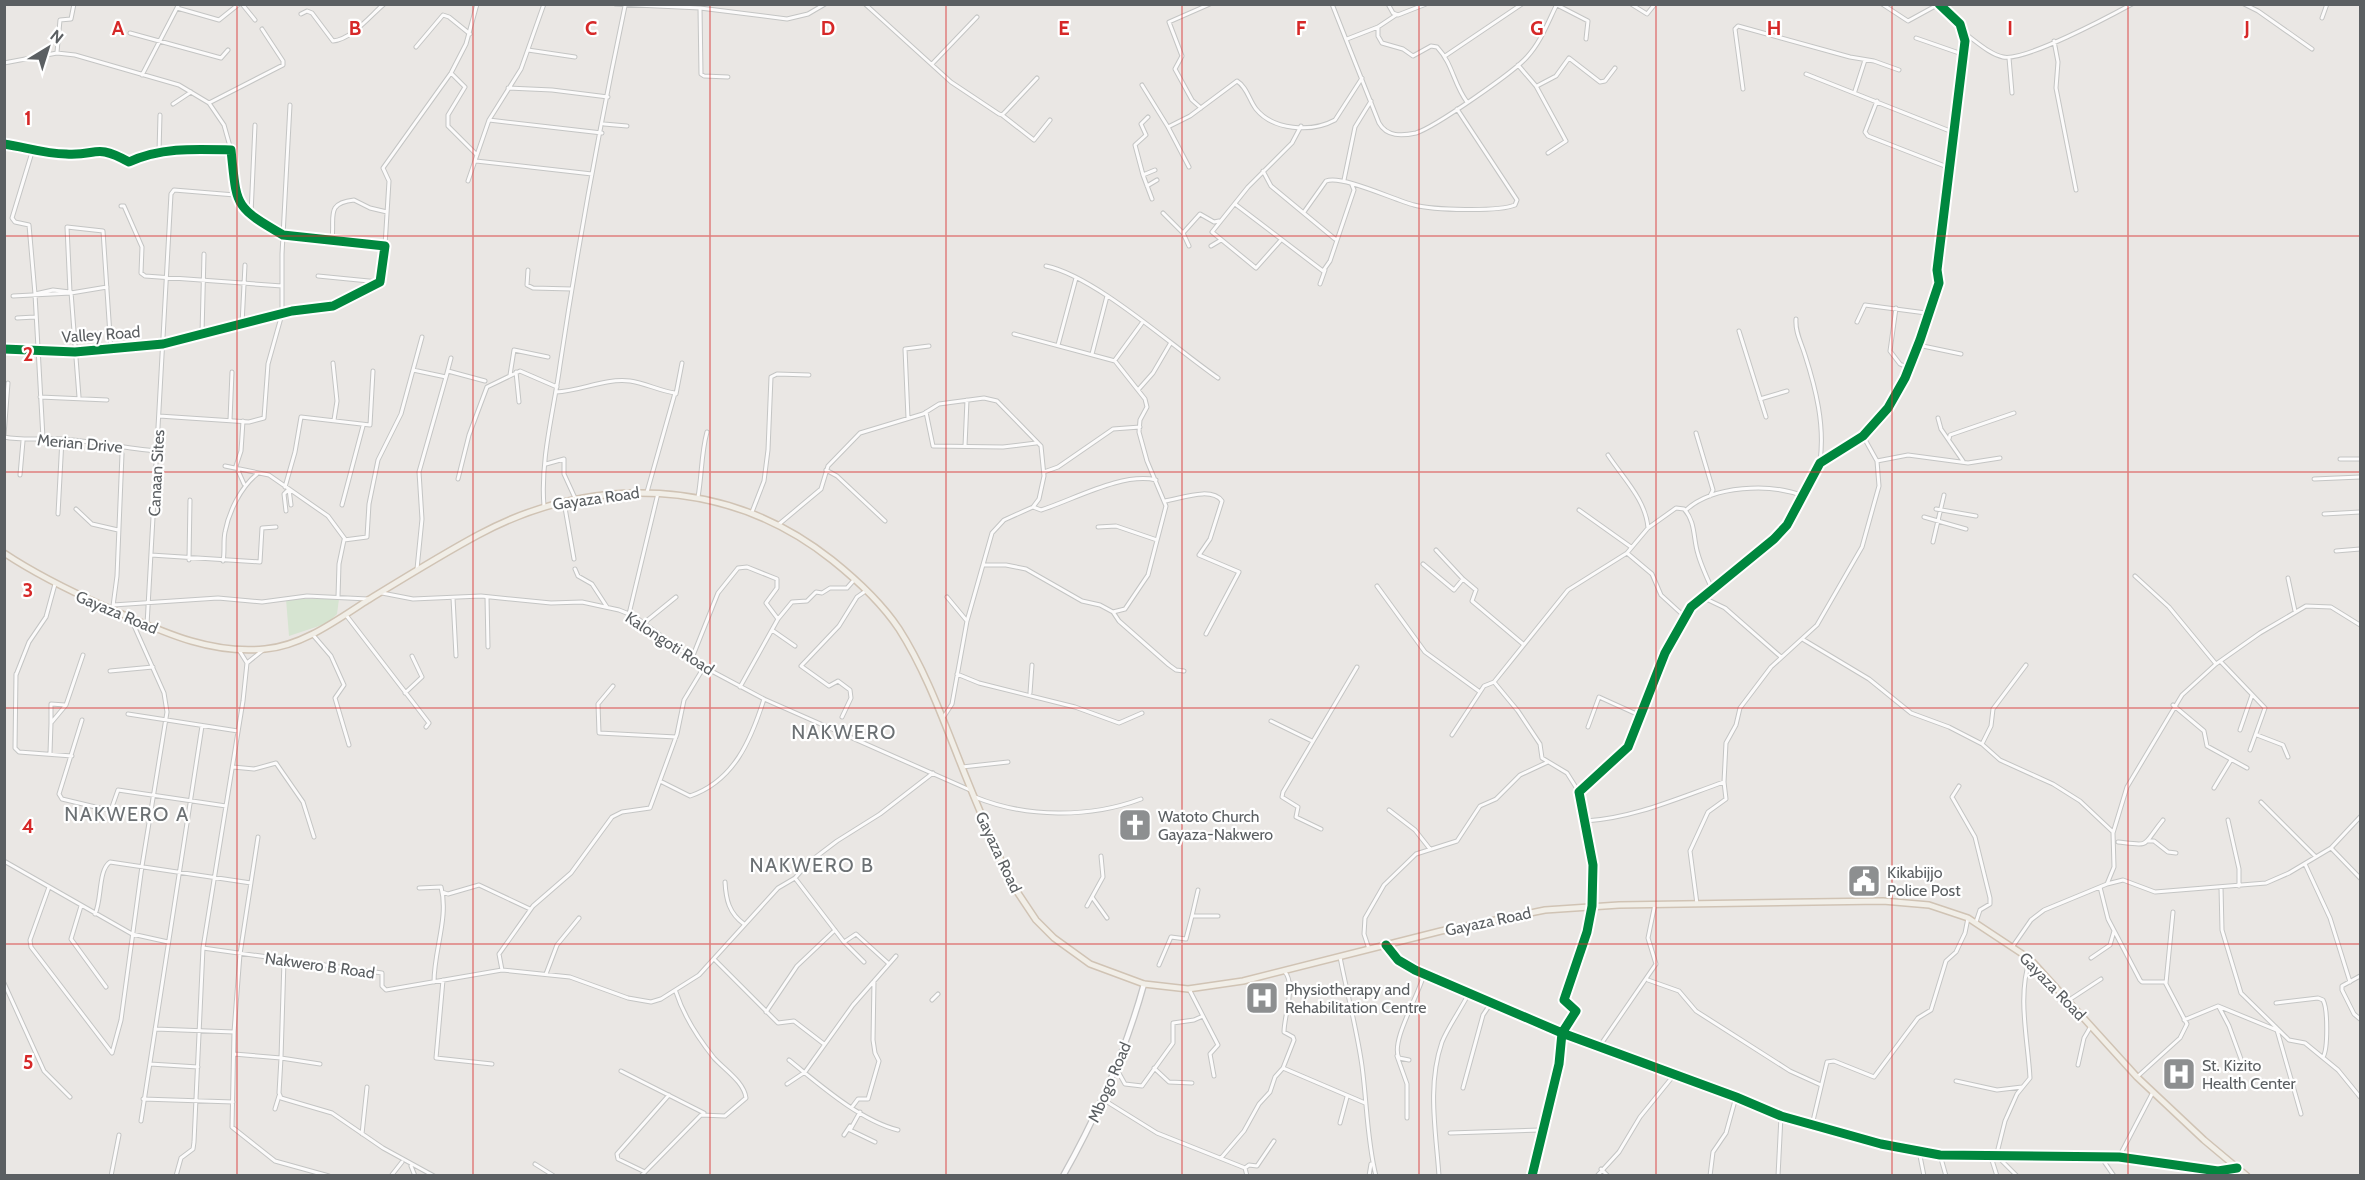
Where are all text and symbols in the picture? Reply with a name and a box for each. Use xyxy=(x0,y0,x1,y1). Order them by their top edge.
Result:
text: A xyxy=(112,16,125,40)
text: B xyxy=(349,16,361,40)
text: C xyxy=(585,16,597,40)
text: D xyxy=(821,16,835,40)
text: E xyxy=(1058,16,1070,40)
text: F xyxy=(1296,16,1307,40)
text: G xyxy=(1530,16,1544,40)
text: H xyxy=(1767,16,1781,40)
text: I xyxy=(2007,16,2013,40)
text: J xyxy=(2243,16,2250,40)
north arrow xyxy=(18,18,78,78)
text: N xyxy=(47,26,67,48)
text: 1 xyxy=(24,106,32,130)
street label: Valley Road xyxy=(61,322,141,347)
text: 2 xyxy=(23,342,33,366)
street label: Canaan Sites xyxy=(145,429,168,517)
street label: Merian Drive xyxy=(37,430,123,457)
street label: Gayaza Road xyxy=(552,483,641,514)
text: 3 xyxy=(23,578,33,602)
street label: Gayaza Road xyxy=(73,587,161,638)
street label: Kalongoti Road xyxy=(622,608,718,679)
district label: NAKWERO xyxy=(791,720,897,744)
district label: NAKWERO A xyxy=(64,802,190,826)
church icon: Watoto Church Gayaza-Nakwero xyxy=(1117,807,1153,843)
place label: Watoto Church Gayaza-Nakwero xyxy=(1158,807,1273,844)
street label: Gayaza Road xyxy=(971,809,1026,896)
text: 4 xyxy=(22,814,34,838)
district label: NAKWERO B xyxy=(749,853,875,877)
public building icon: Kikabijjo Police Post xyxy=(1846,863,1882,899)
place label: Kikabijjo Police Post xyxy=(1887,863,1961,900)
street label: Gayaza Road xyxy=(1443,903,1533,940)
street label: Nakwero B Road xyxy=(264,948,376,983)
street label: Gayaza Road xyxy=(2015,948,2090,1024)
hospital icon: Physiotherapy and Rehabilitation Centre xyxy=(1244,980,1280,1016)
place label: Physiotherapy and Rehabilitation Centre xyxy=(1285,980,1426,1017)
street label: Mbogo Road xyxy=(1084,1039,1135,1125)
text: 5 xyxy=(23,1050,33,1074)
hospital icon: St. Kizito Health Center xyxy=(2161,1056,2197,1092)
place label: St. Kizito Health Center xyxy=(2202,1056,2296,1093)

